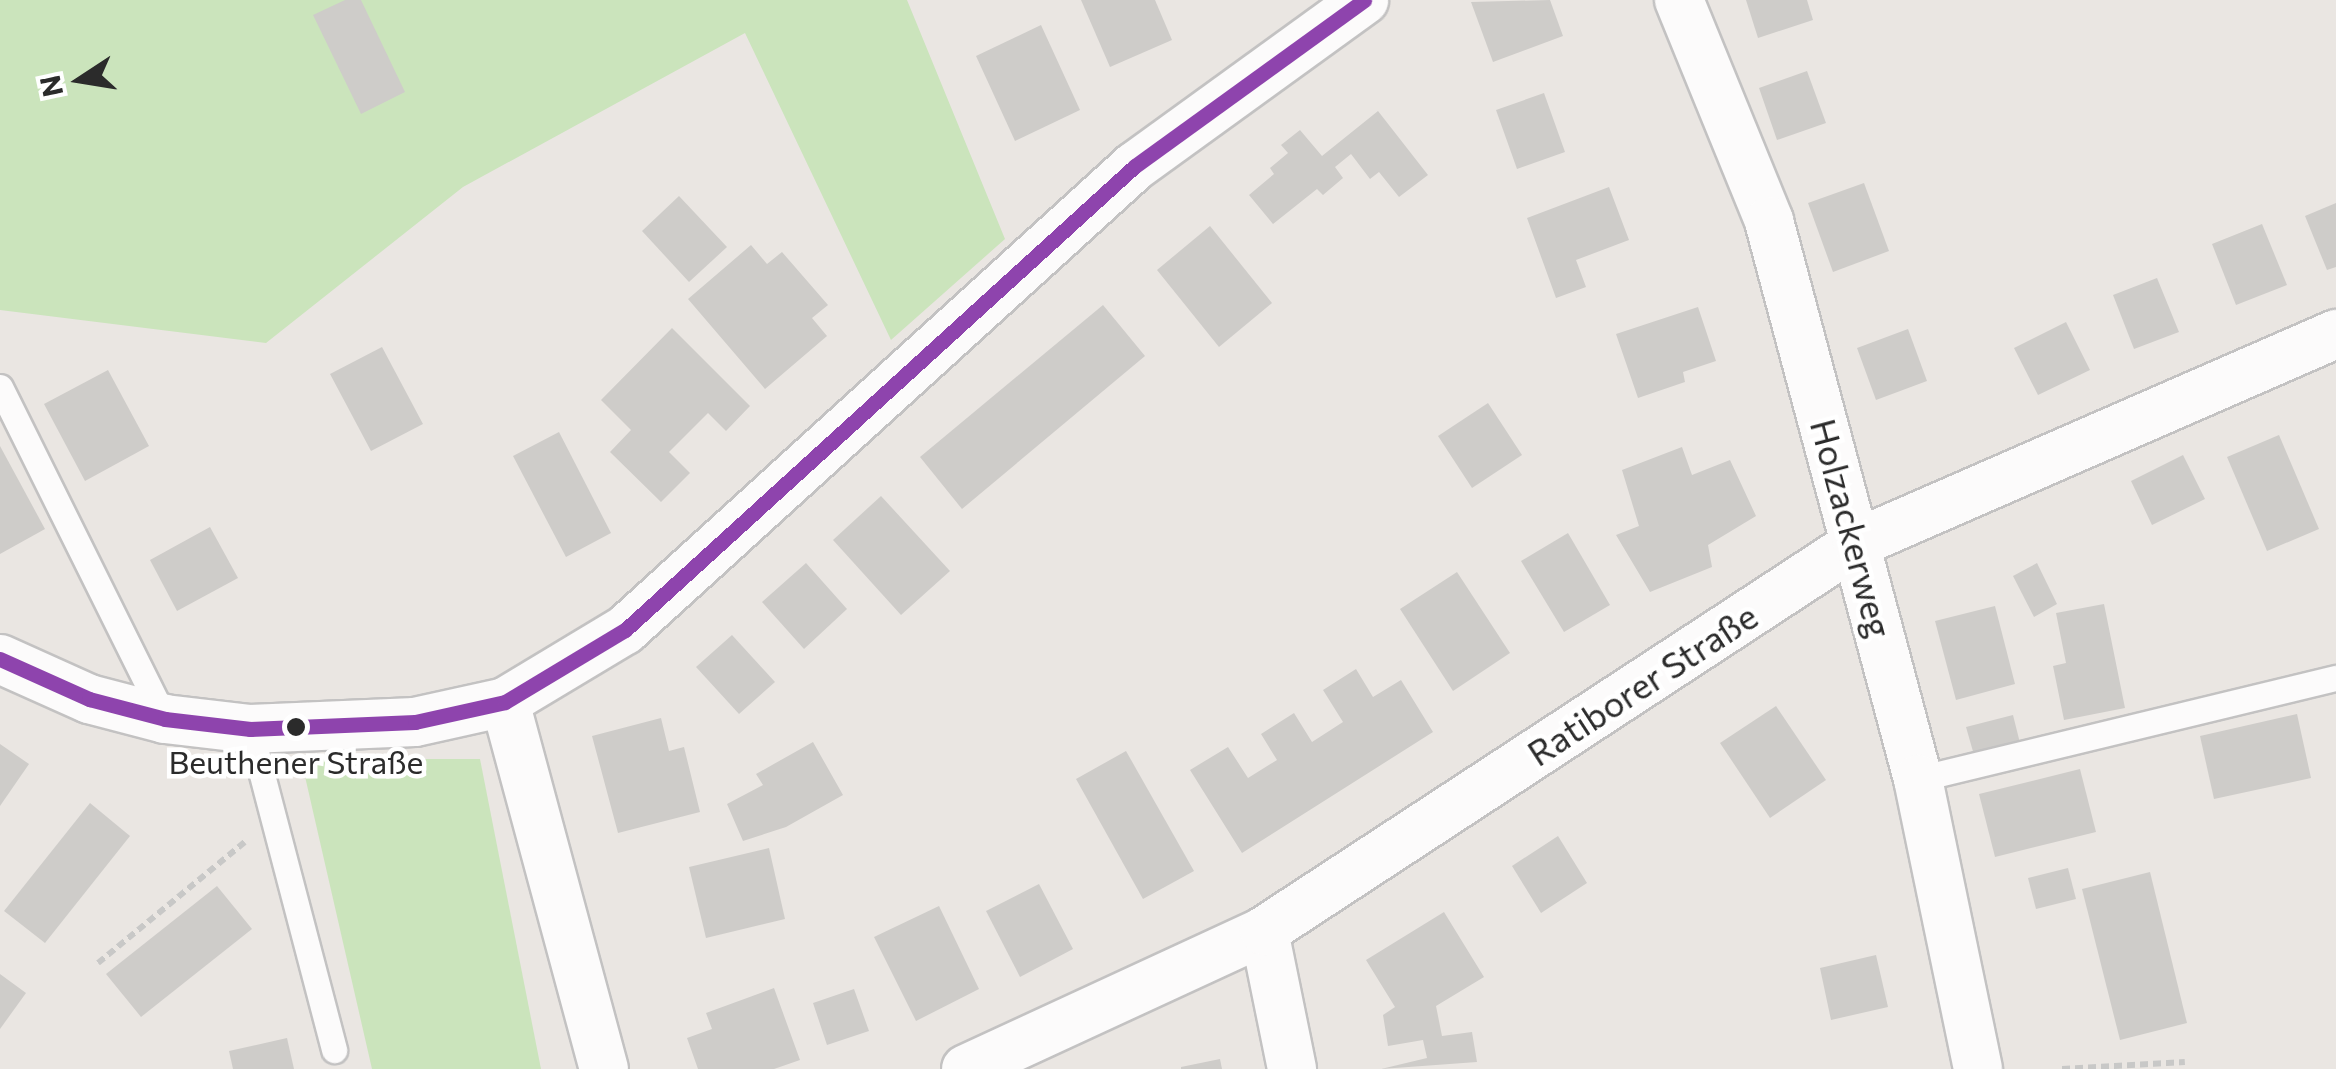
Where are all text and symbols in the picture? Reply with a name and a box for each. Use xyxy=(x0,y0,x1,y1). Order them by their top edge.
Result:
north arrow xyxy=(30,30,130,130)
text: N xyxy=(32,72,69,100)
street label: Holzackerweg xyxy=(1803,414,1901,642)
street label: Ratiborer Straße xyxy=(1519,594,1765,774)
marker: Beuthener Straße xyxy=(286,717,306,737)
place label: Beuthener Straße xyxy=(169,742,423,780)

